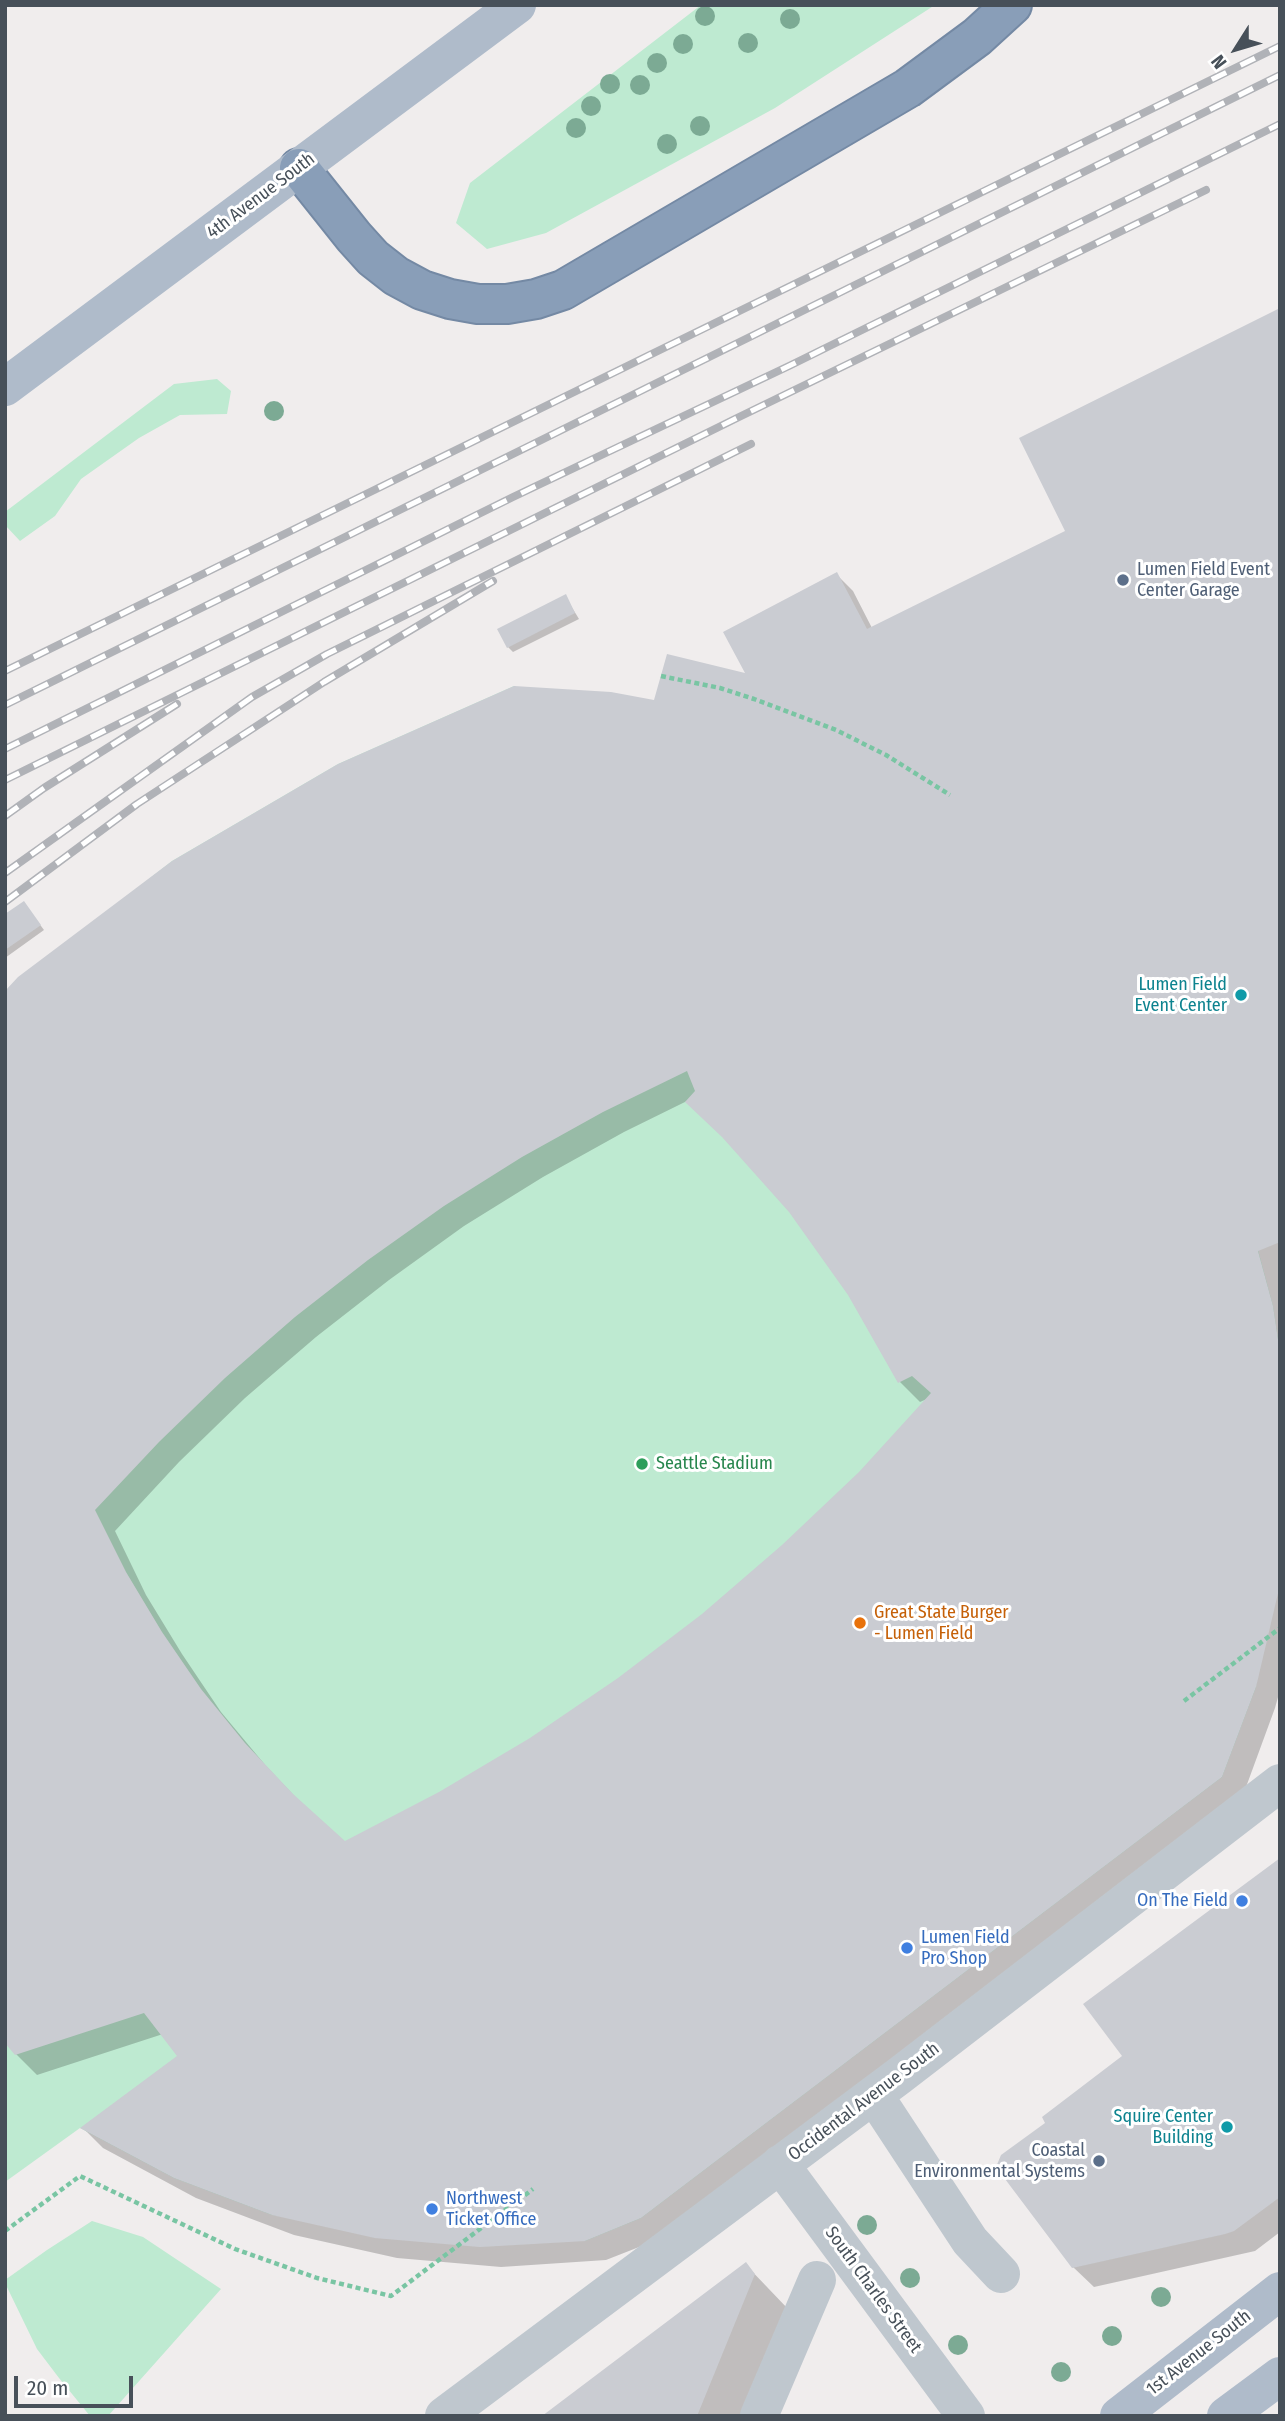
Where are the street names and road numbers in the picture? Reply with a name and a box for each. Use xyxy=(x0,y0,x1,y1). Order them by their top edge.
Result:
street label: 4th Avenue South xyxy=(203,148,319,244)
street label: Occidental Avenue South xyxy=(784,2038,944,2166)
street label: South Charles Street xyxy=(820,2223,926,2357)
street label: 1st Avenue South xyxy=(1143,2306,1255,2400)

